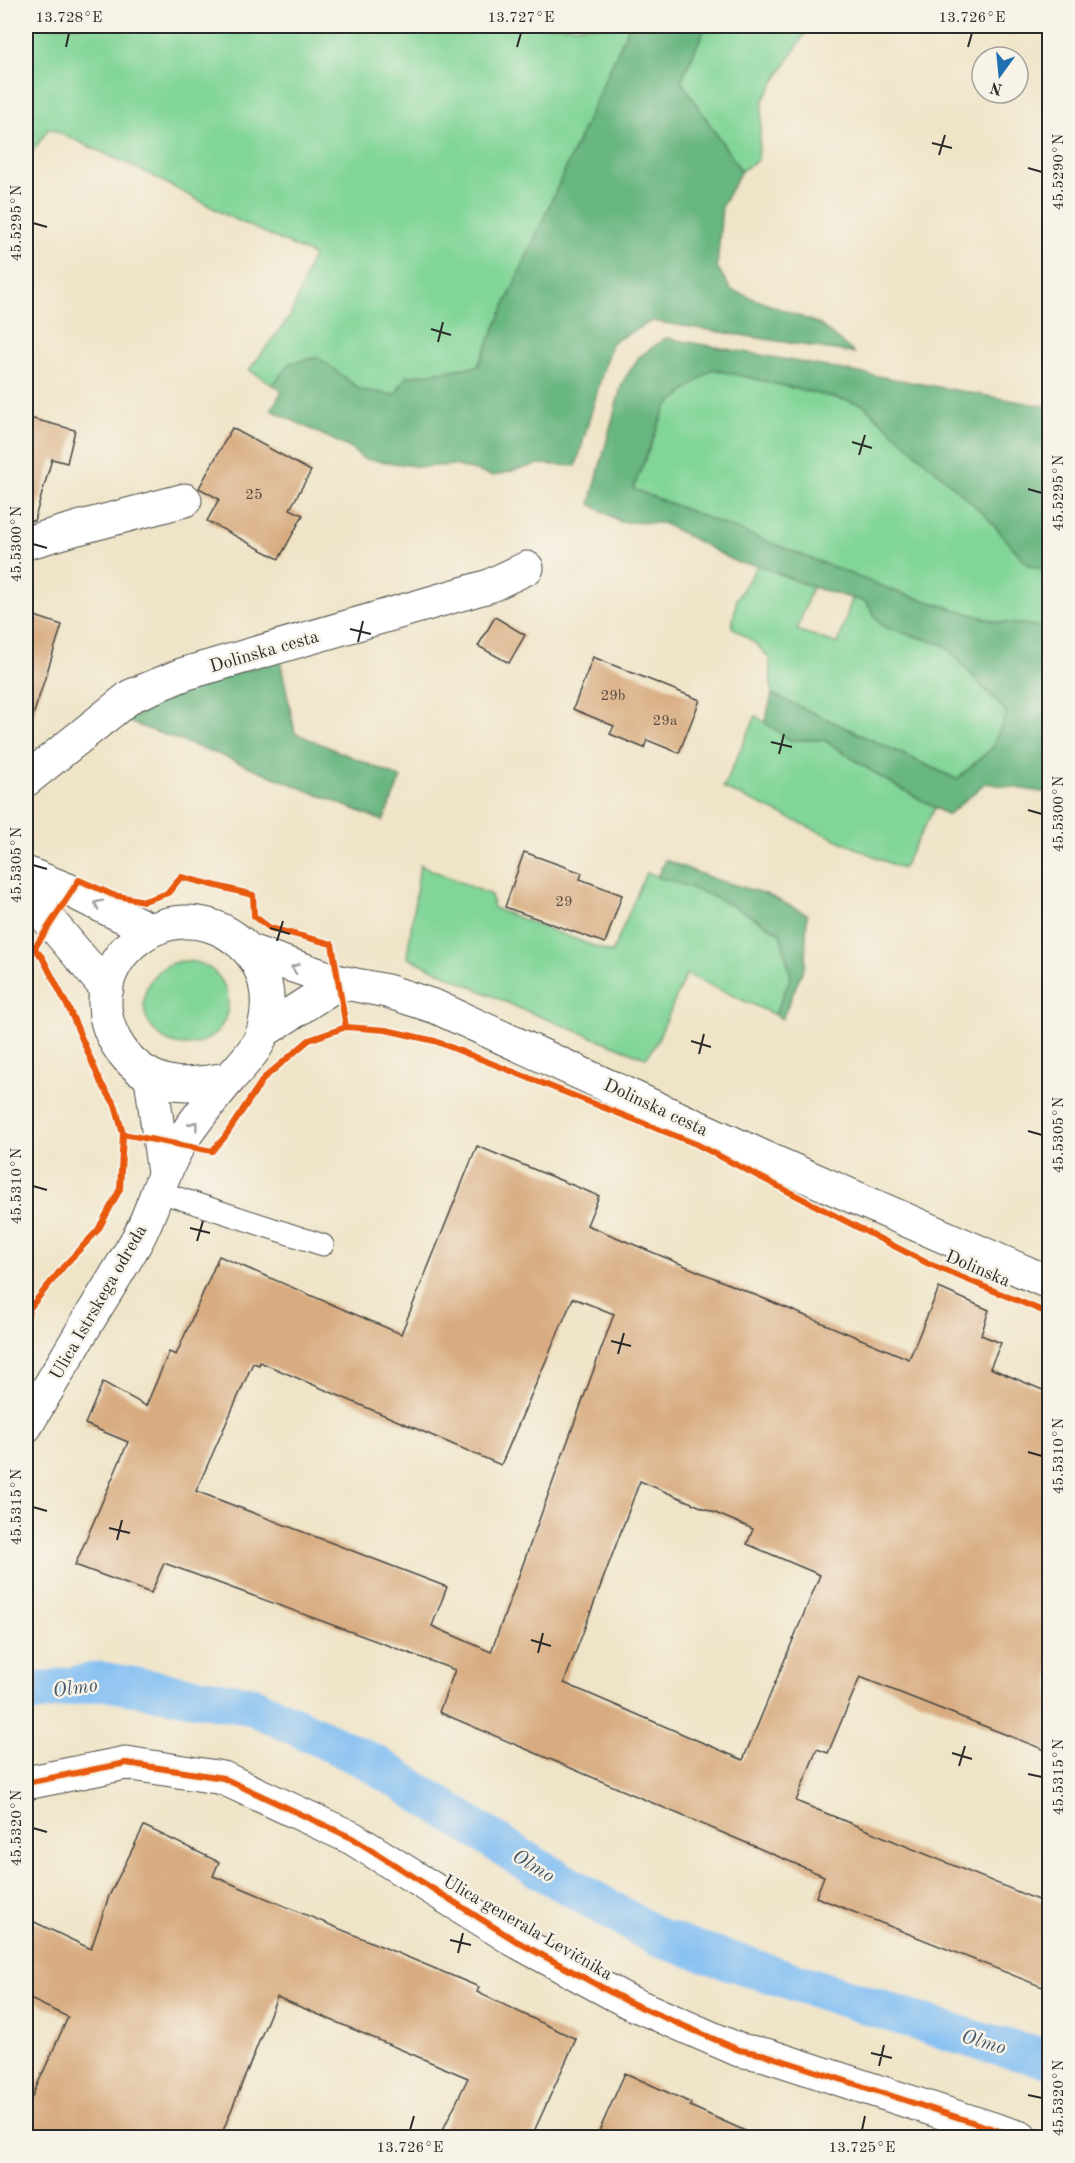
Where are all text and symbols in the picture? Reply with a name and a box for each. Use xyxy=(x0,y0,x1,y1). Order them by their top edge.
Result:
text: 13.728°E xyxy=(36,11,102,26)
text: 13.727°E xyxy=(488,11,554,26)
text: 13.726°E xyxy=(939,11,1005,26)
north arrow xyxy=(970,45,1030,105)
text: N xyxy=(988,78,1005,97)
text: 45.5290°N xyxy=(1052,133,1067,210)
text: 45.5295°N xyxy=(10,184,25,261)
text: 45.5295°N xyxy=(1052,454,1067,531)
house number: 25 xyxy=(245,488,263,503)
text: 45.5300°N xyxy=(10,505,25,582)
street label: Dolinska cesta xyxy=(208,628,321,676)
house number: 29b xyxy=(600,689,626,704)
house number: 29a xyxy=(653,714,678,729)
text: 45.5300°N xyxy=(1052,775,1067,852)
text: 45.5305°N xyxy=(10,826,25,903)
house number: 29 xyxy=(555,895,573,910)
one-way arrow xyxy=(93,900,104,912)
one-way arrow xyxy=(290,963,301,975)
street label: Dolinska cesta xyxy=(601,1076,711,1140)
text: 45.5305°N xyxy=(1052,1096,1067,1173)
one-way arrow xyxy=(186,1120,197,1131)
text: 45.5310°N xyxy=(10,1147,25,1224)
street label: Ulica Istrskega odreda xyxy=(47,1222,151,1383)
street label: Dolinska xyxy=(943,1247,1013,1291)
text: 45.5310°N xyxy=(1052,1417,1067,1494)
text: 45.5315°N xyxy=(10,1468,25,1545)
water label: Olmo xyxy=(51,1676,99,1702)
text: 45.5315°N xyxy=(1052,1738,1067,1815)
text: 45.5320°N xyxy=(10,1789,25,1866)
water label: Olmo xyxy=(508,1846,558,1887)
street label: Ulica generala Levičnika xyxy=(440,1872,615,1984)
water label: Olmo xyxy=(959,2027,1008,2059)
text: 45.5320°N xyxy=(1052,2059,1067,2136)
text: 13.726°E xyxy=(377,2141,443,2156)
text: 13.725°E xyxy=(829,2141,895,2156)

